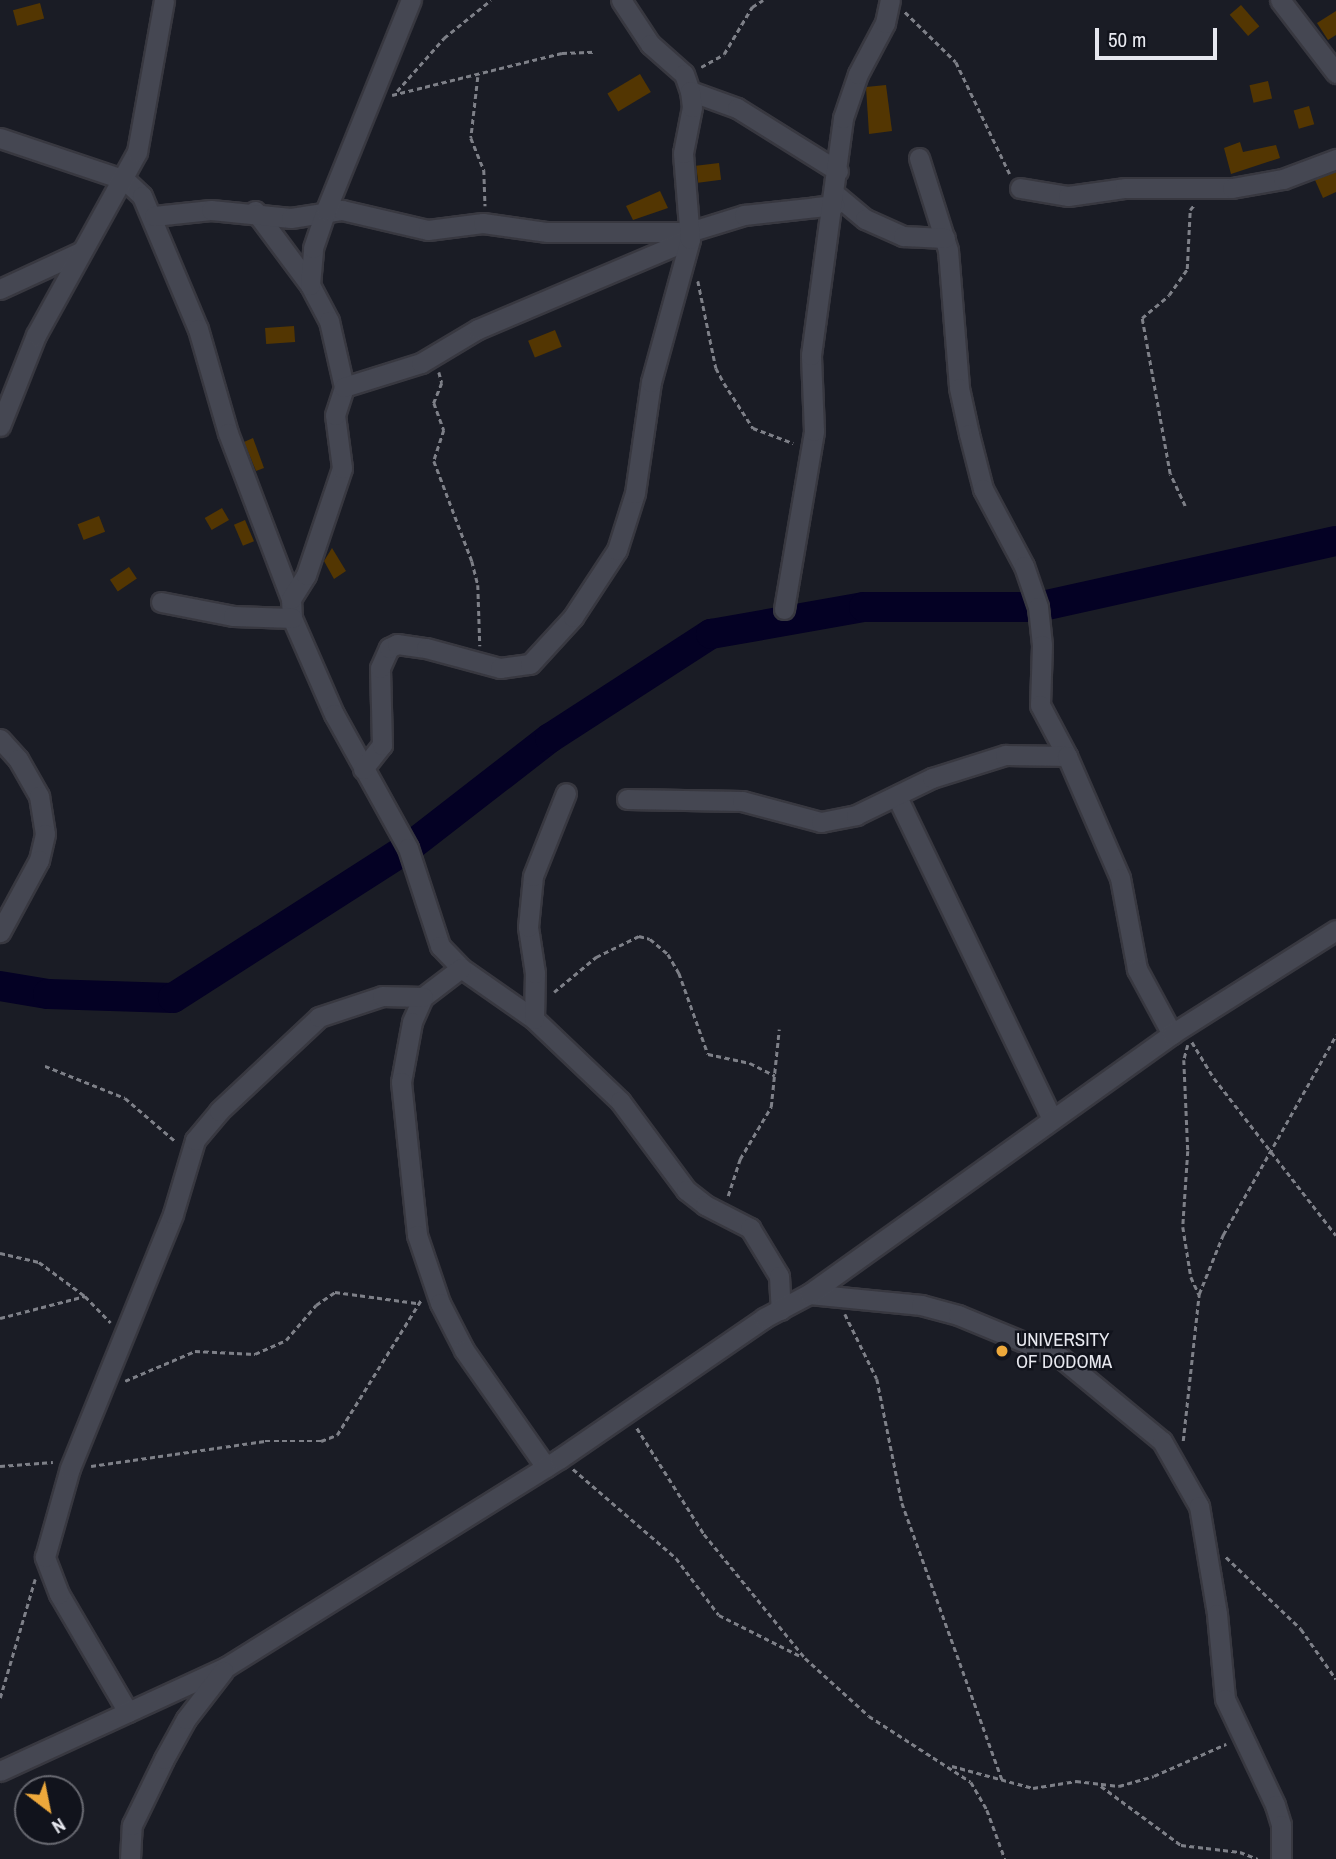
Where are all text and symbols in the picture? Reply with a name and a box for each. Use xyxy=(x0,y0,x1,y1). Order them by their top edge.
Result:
scale bar xyxy=(1098,14,1220,58)
text: 50 m xyxy=(1108,25,1146,54)
place label: UNIVERSITY OF DODOMA xyxy=(1016,1329,1112,1373)
marker: UNIVERSITY OF DODOMA xyxy=(994,1343,1010,1359)
north arrow xyxy=(14,1775,84,1845)
text: N xyxy=(47,1812,71,1840)

